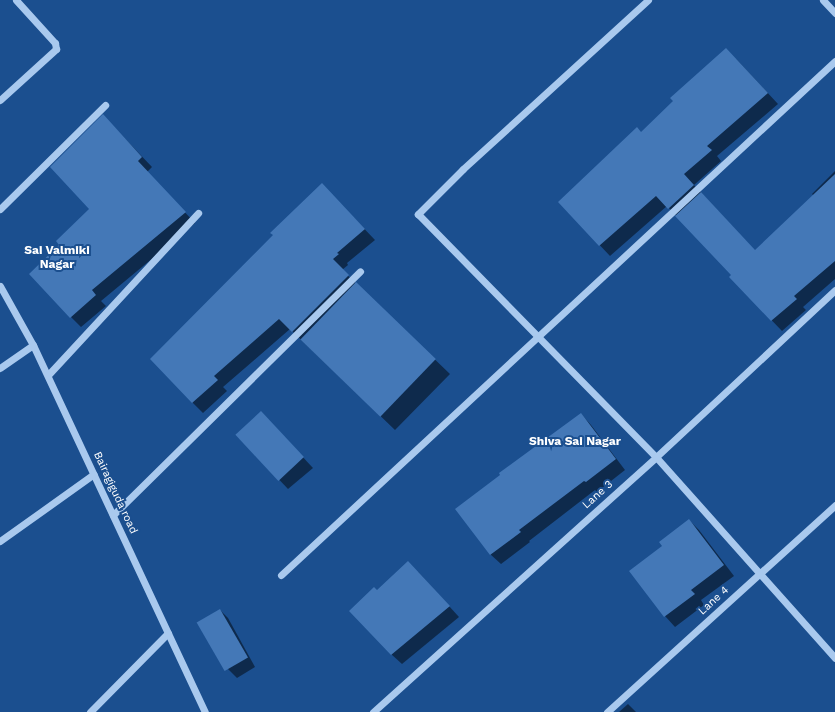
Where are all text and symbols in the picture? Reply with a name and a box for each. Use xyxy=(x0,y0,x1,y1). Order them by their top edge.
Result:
district label: Sai Valmiki Nagar xyxy=(24,244,90,272)
district label: Shiva Sai Nagar xyxy=(529,435,621,449)
street label: Bairagiguda road xyxy=(90,450,140,536)
street label: Lane 3 xyxy=(580,478,616,512)
street label: Lane 4 xyxy=(696,584,732,618)

